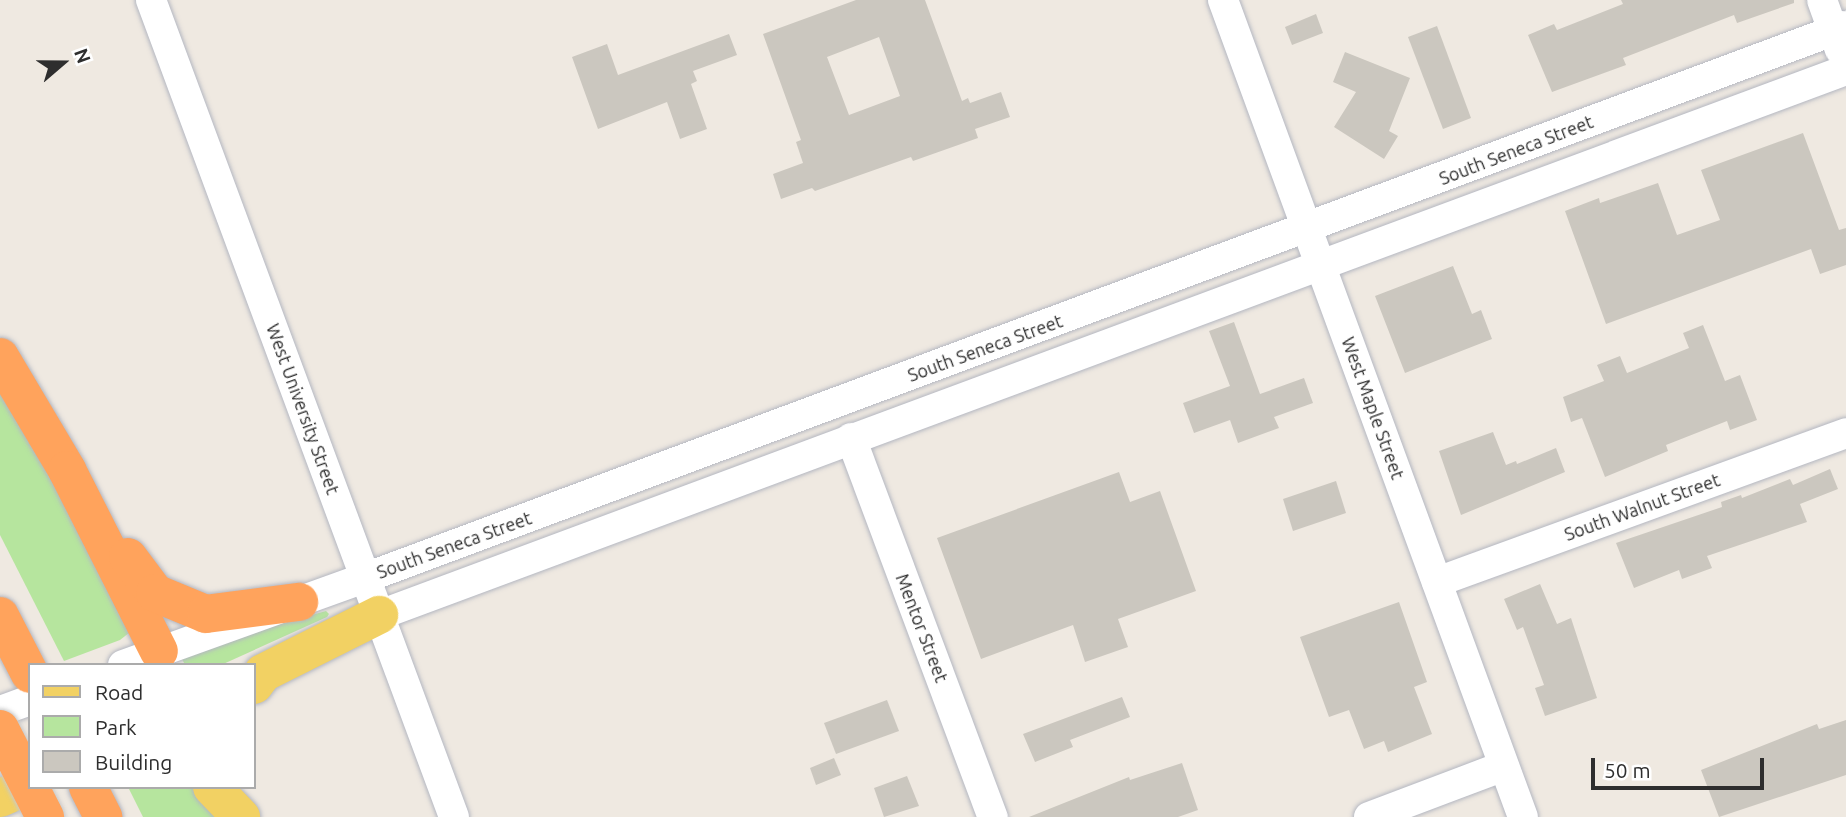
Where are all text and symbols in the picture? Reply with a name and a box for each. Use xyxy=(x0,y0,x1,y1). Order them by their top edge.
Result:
north arrow xyxy=(28,28,98,98)
text: N xyxy=(70,45,95,66)
street label: South Seneca Street xyxy=(1436,111,1596,189)
street label: South Seneca Street xyxy=(905,310,1065,386)
street label: West University Street xyxy=(262,321,344,497)
street label: West Maple Street xyxy=(1337,334,1409,482)
street label: South Walnut Street xyxy=(1561,469,1723,545)
street label: South Seneca Street xyxy=(374,507,534,583)
street label: Mentor Street xyxy=(891,571,953,685)
legend xyxy=(28,663,256,789)
text: Road xyxy=(95,680,143,704)
text: Park xyxy=(95,715,137,739)
scale bar xyxy=(1594,744,1767,788)
text: Building xyxy=(95,750,172,774)
text: 50 m xyxy=(1604,758,1651,782)

